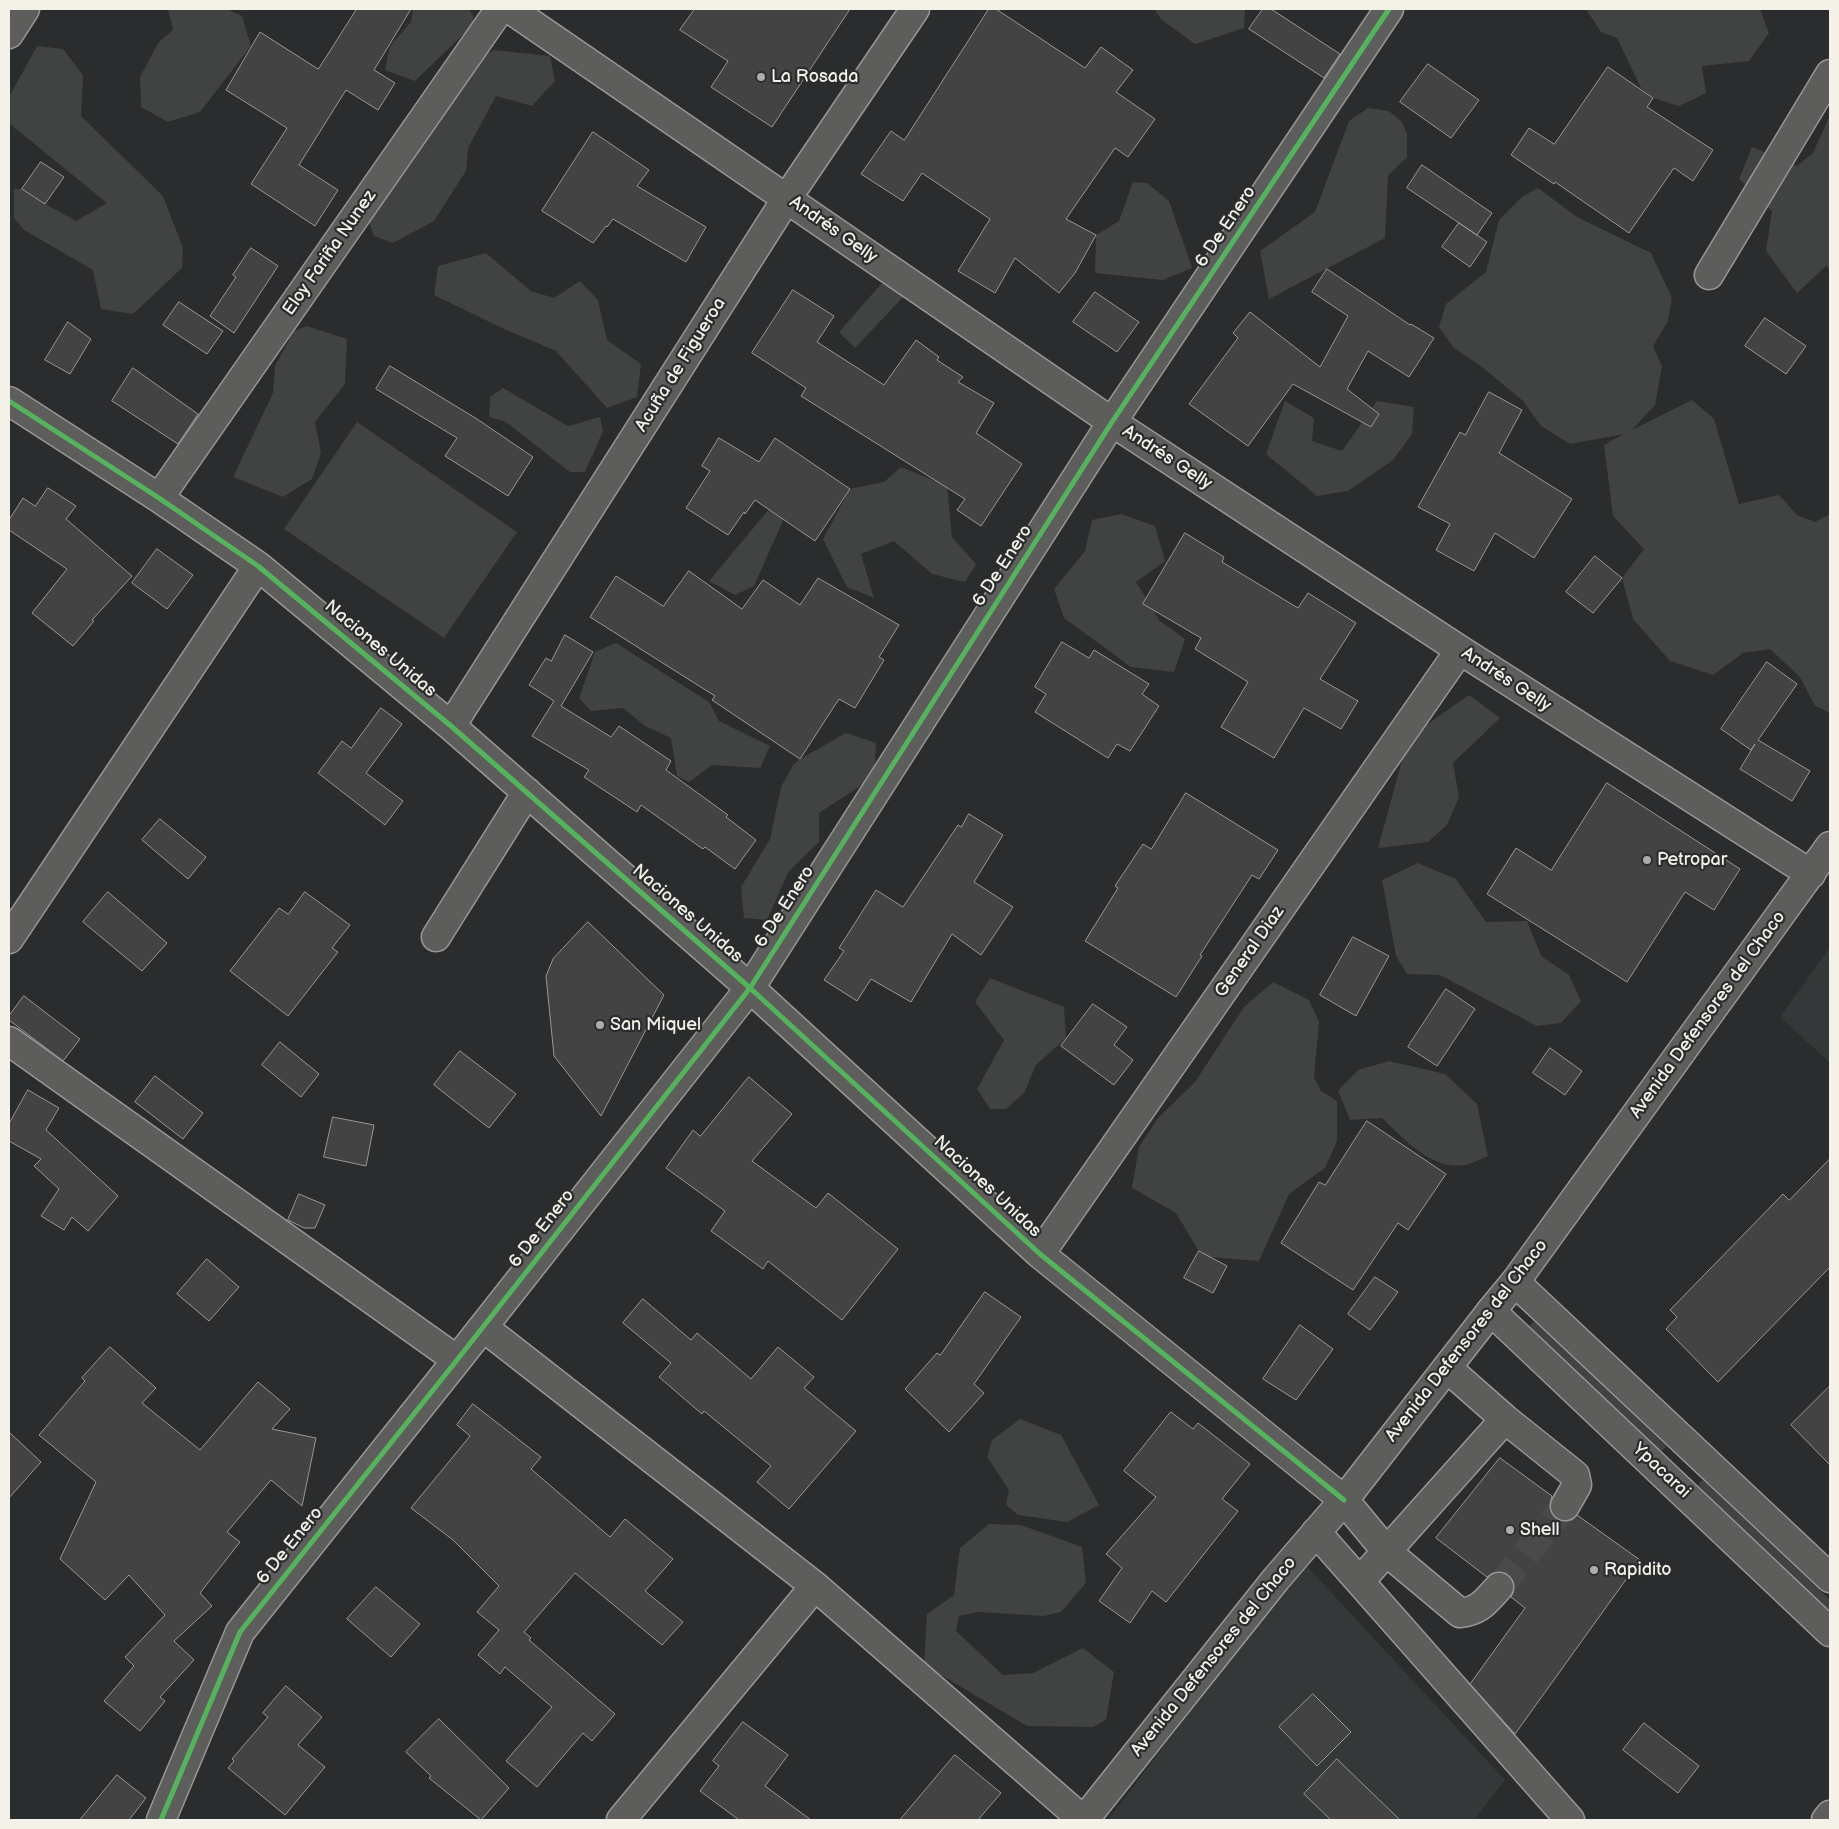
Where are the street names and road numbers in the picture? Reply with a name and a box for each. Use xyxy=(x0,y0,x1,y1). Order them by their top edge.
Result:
street label: 6 De Enero xyxy=(1191,182,1261,272)
street label: Eloy Fariña Nunez xyxy=(279,186,381,320)
street label: Andrés Gelly xyxy=(785,192,881,268)
street label: Acuña de Figueroa xyxy=(631,294,731,436)
street label: Andrés Gelly xyxy=(1118,421,1216,495)
street label: 6 De Enero xyxy=(969,521,1037,611)
street label: Naciones Unidas xyxy=(320,596,440,702)
street label: Andrés Gelly xyxy=(1457,643,1555,717)
street label: Naciones Unidas xyxy=(627,860,747,968)
street label: 6 De Enero xyxy=(751,862,819,952)
street label: General Diaz xyxy=(1211,902,1289,1002)
street label: Avenida Defensores del Chaco xyxy=(1626,907,1790,1123)
street label: Naciones Unidas xyxy=(929,1132,1045,1242)
street label: 6 De Enero xyxy=(505,1186,579,1272)
street label: Avenida Defensores del Chaco xyxy=(1381,1235,1553,1447)
street label: Ypacarai xyxy=(1628,1439,1694,1503)
street label: 6 De Enero xyxy=(252,1503,328,1589)
street label: Avenida Defensores del Chaco xyxy=(1127,1553,1301,1761)

